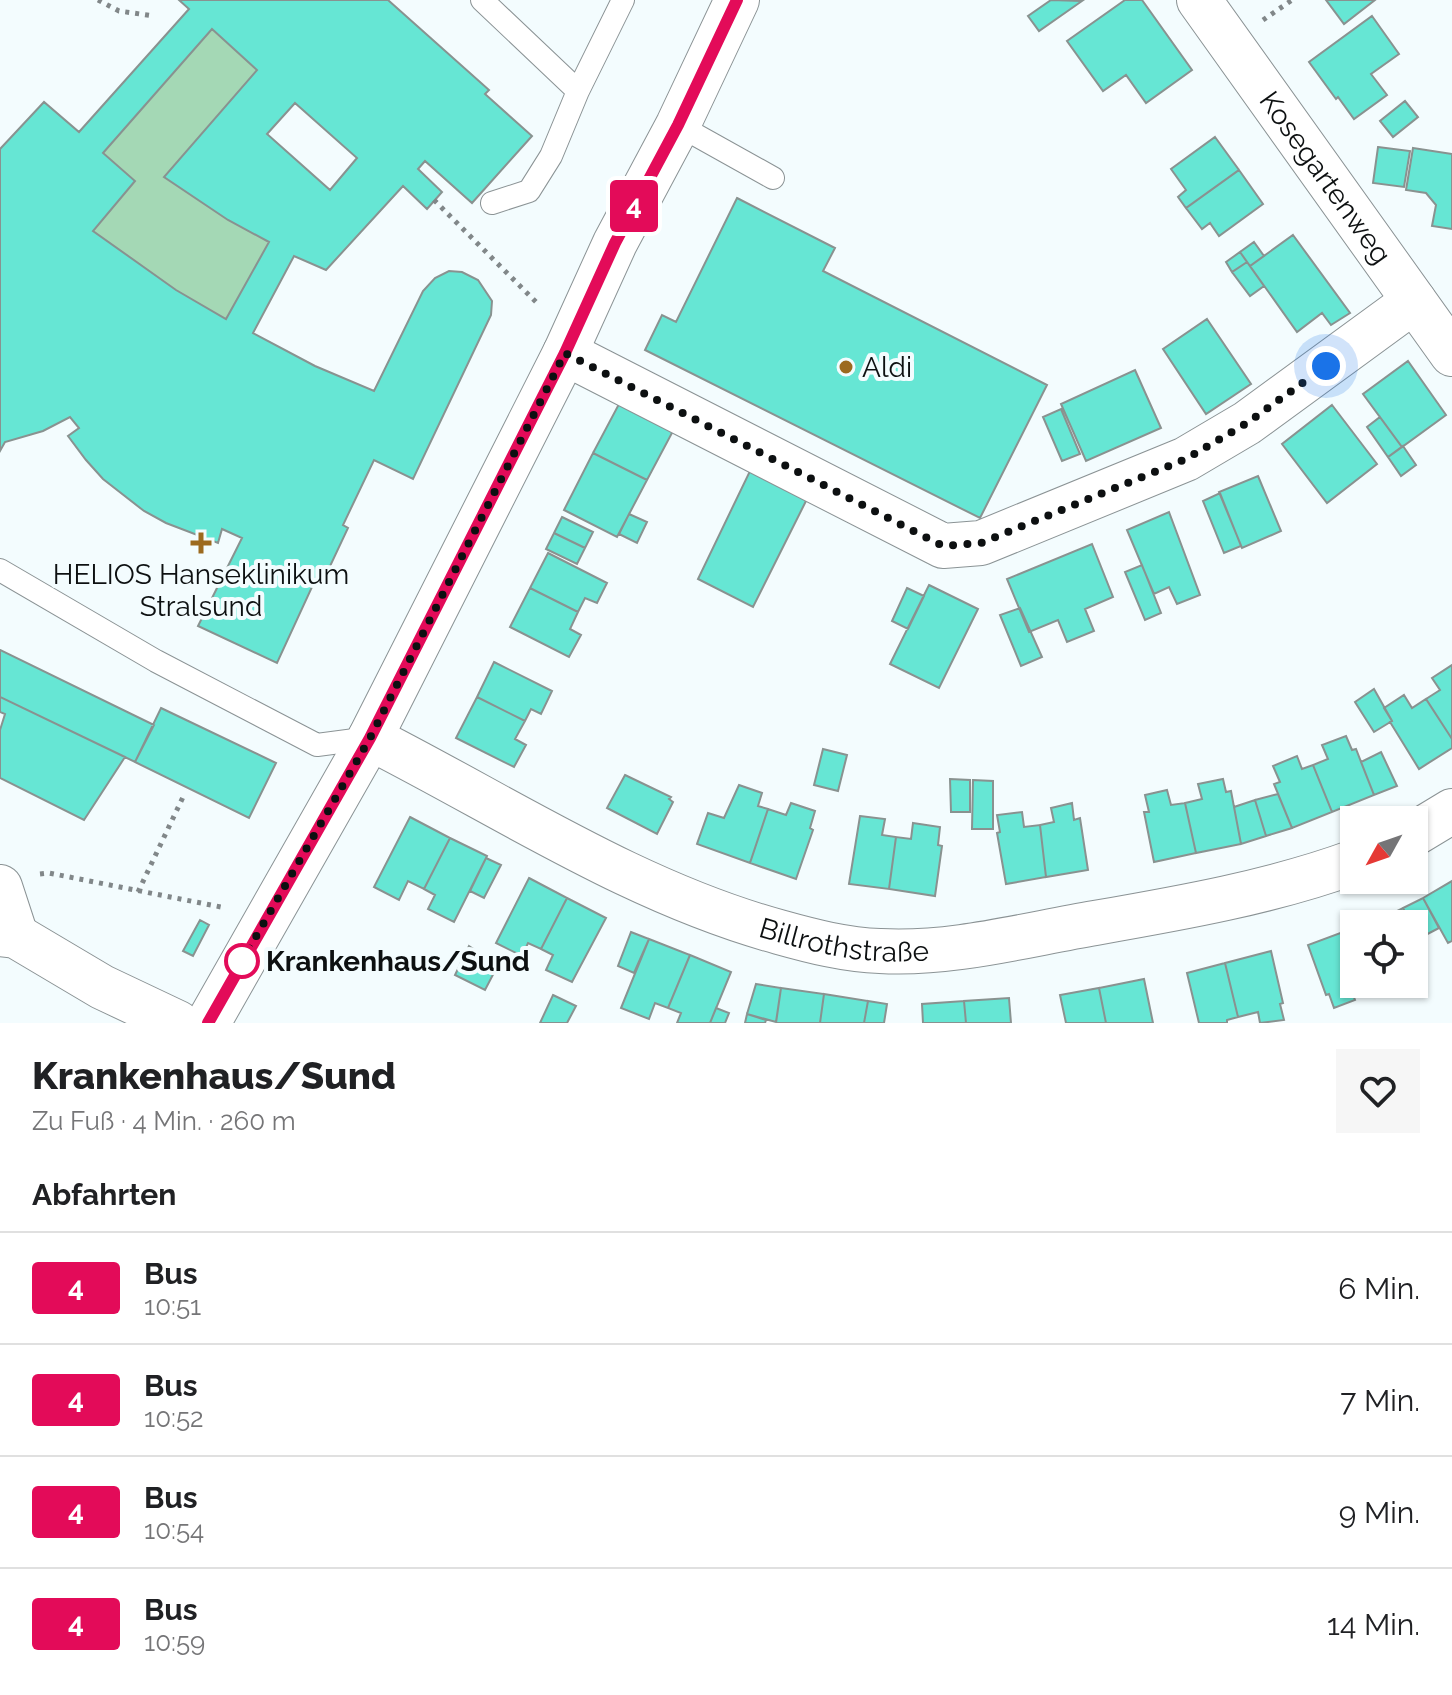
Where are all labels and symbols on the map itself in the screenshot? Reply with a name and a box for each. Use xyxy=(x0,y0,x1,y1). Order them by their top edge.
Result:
street label: Kosegartenweg xyxy=(1253,85,1398,270)
line badge: 4 xyxy=(608,180,660,232)
your location xyxy=(1306,346,1346,386)
place label: Aldi xyxy=(862,351,912,384)
marker: Aldi xyxy=(837,358,855,376)
marker: HELIOS Hanseklinikum Stralsund xyxy=(190,532,212,554)
place label: HELIOS Hanseklinikum Stralsund xyxy=(53,558,349,623)
north arrow xyxy=(1340,806,1428,894)
street label: Billrothstraße xyxy=(756,911,930,969)
marker: Krankenhaus/Sund xyxy=(225,944,259,978)
place label: Krankenhaus/Sund xyxy=(266,945,530,978)

